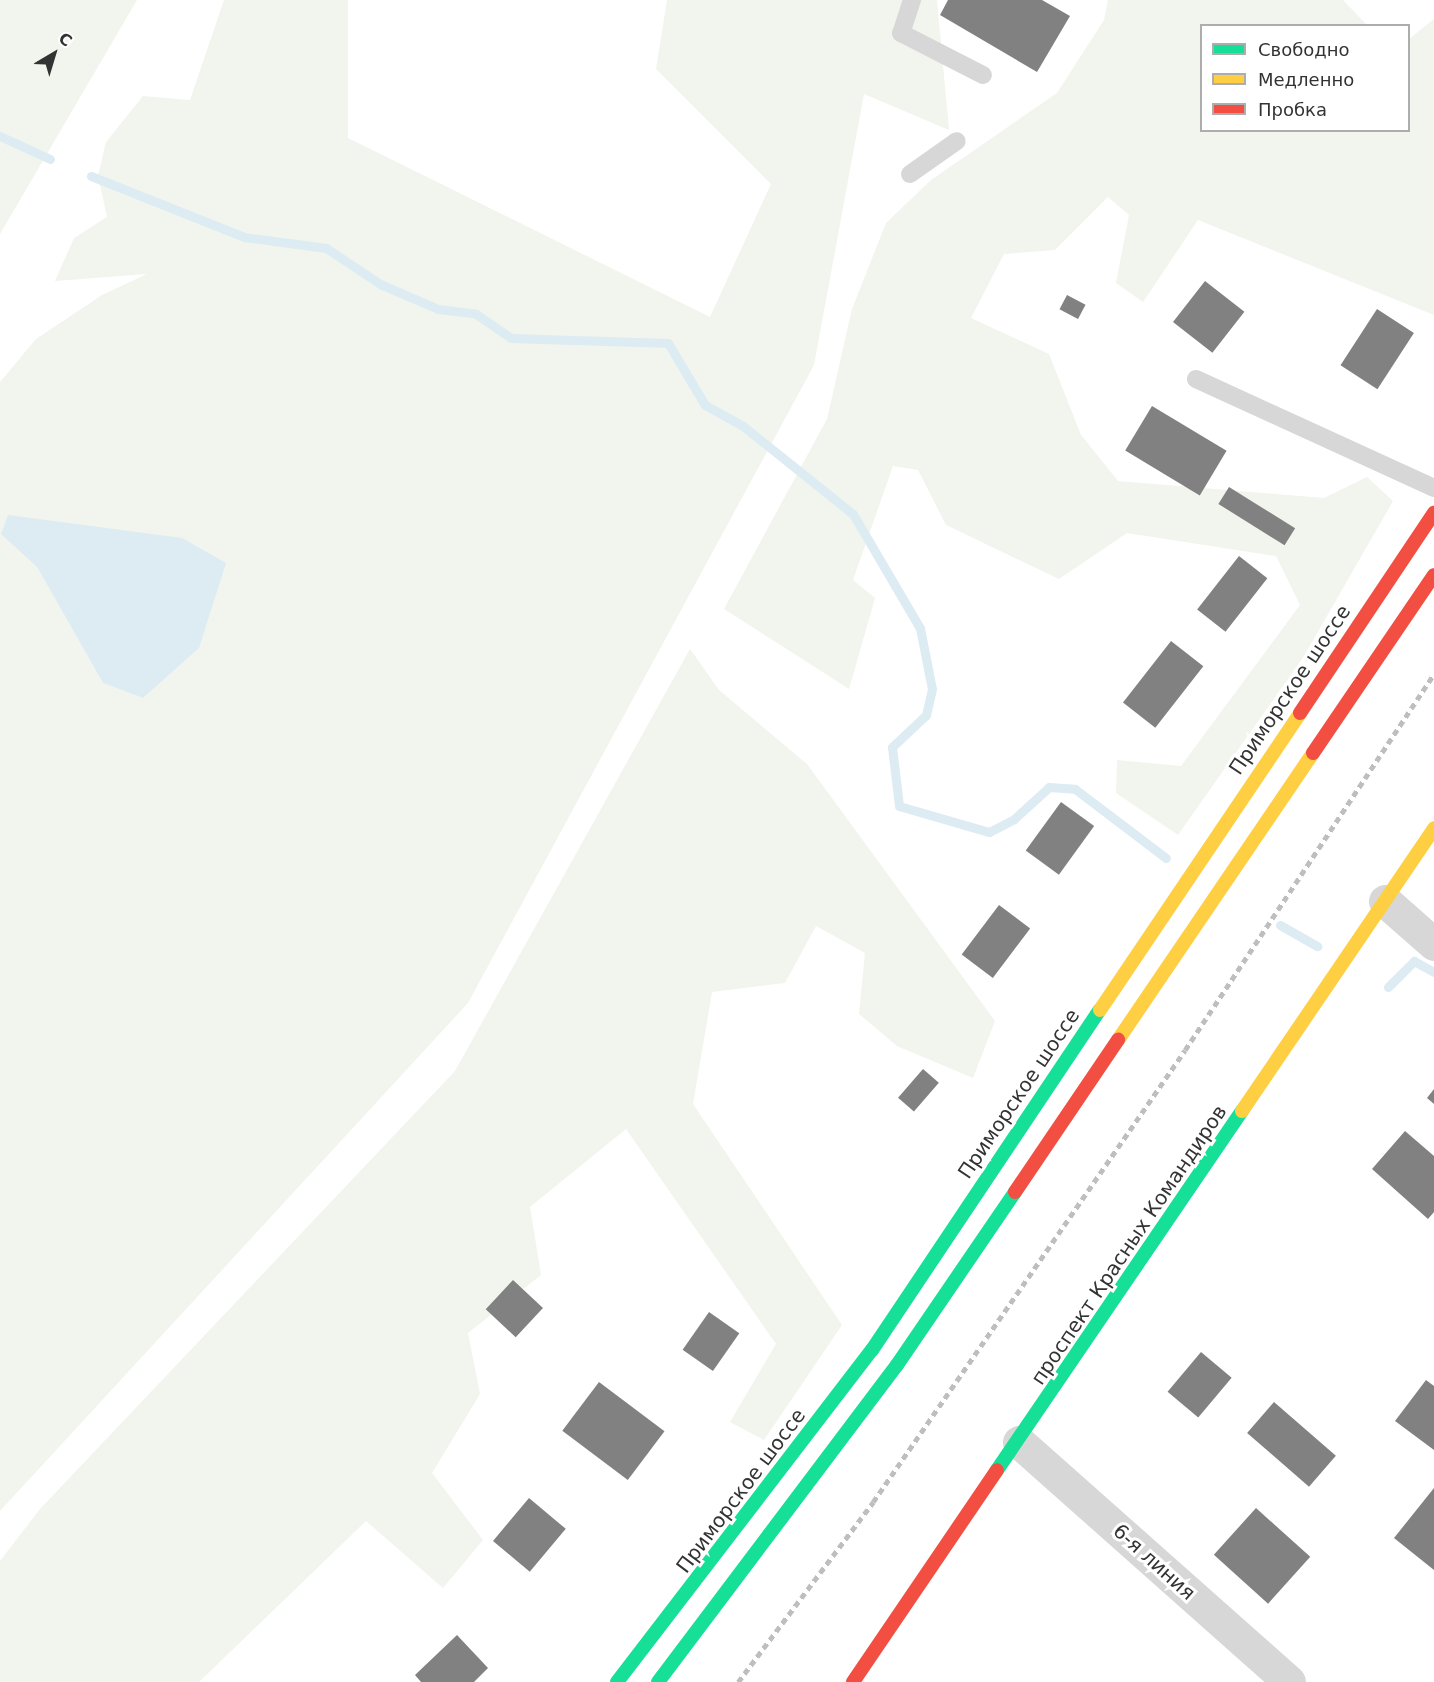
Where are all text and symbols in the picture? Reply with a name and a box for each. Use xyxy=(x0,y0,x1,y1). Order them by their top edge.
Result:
north arrow xyxy=(24,24,84,84)
legend xyxy=(1200,24,1410,132)
text: С xyxy=(55,28,76,51)
text: Свободно xyxy=(1258,39,1350,60)
text: Медленно xyxy=(1258,69,1354,90)
text: Пробка xyxy=(1258,99,1327,120)
street label: Приморское шоссе xyxy=(1224,601,1356,779)
street label: Приморское шоссе xyxy=(953,1005,1085,1183)
street label: проспект Красных Командиров xyxy=(1026,1101,1232,1389)
street label: Приморское шоссе xyxy=(671,1404,811,1578)
street label: 6-я линия xyxy=(1108,1519,1200,1605)

